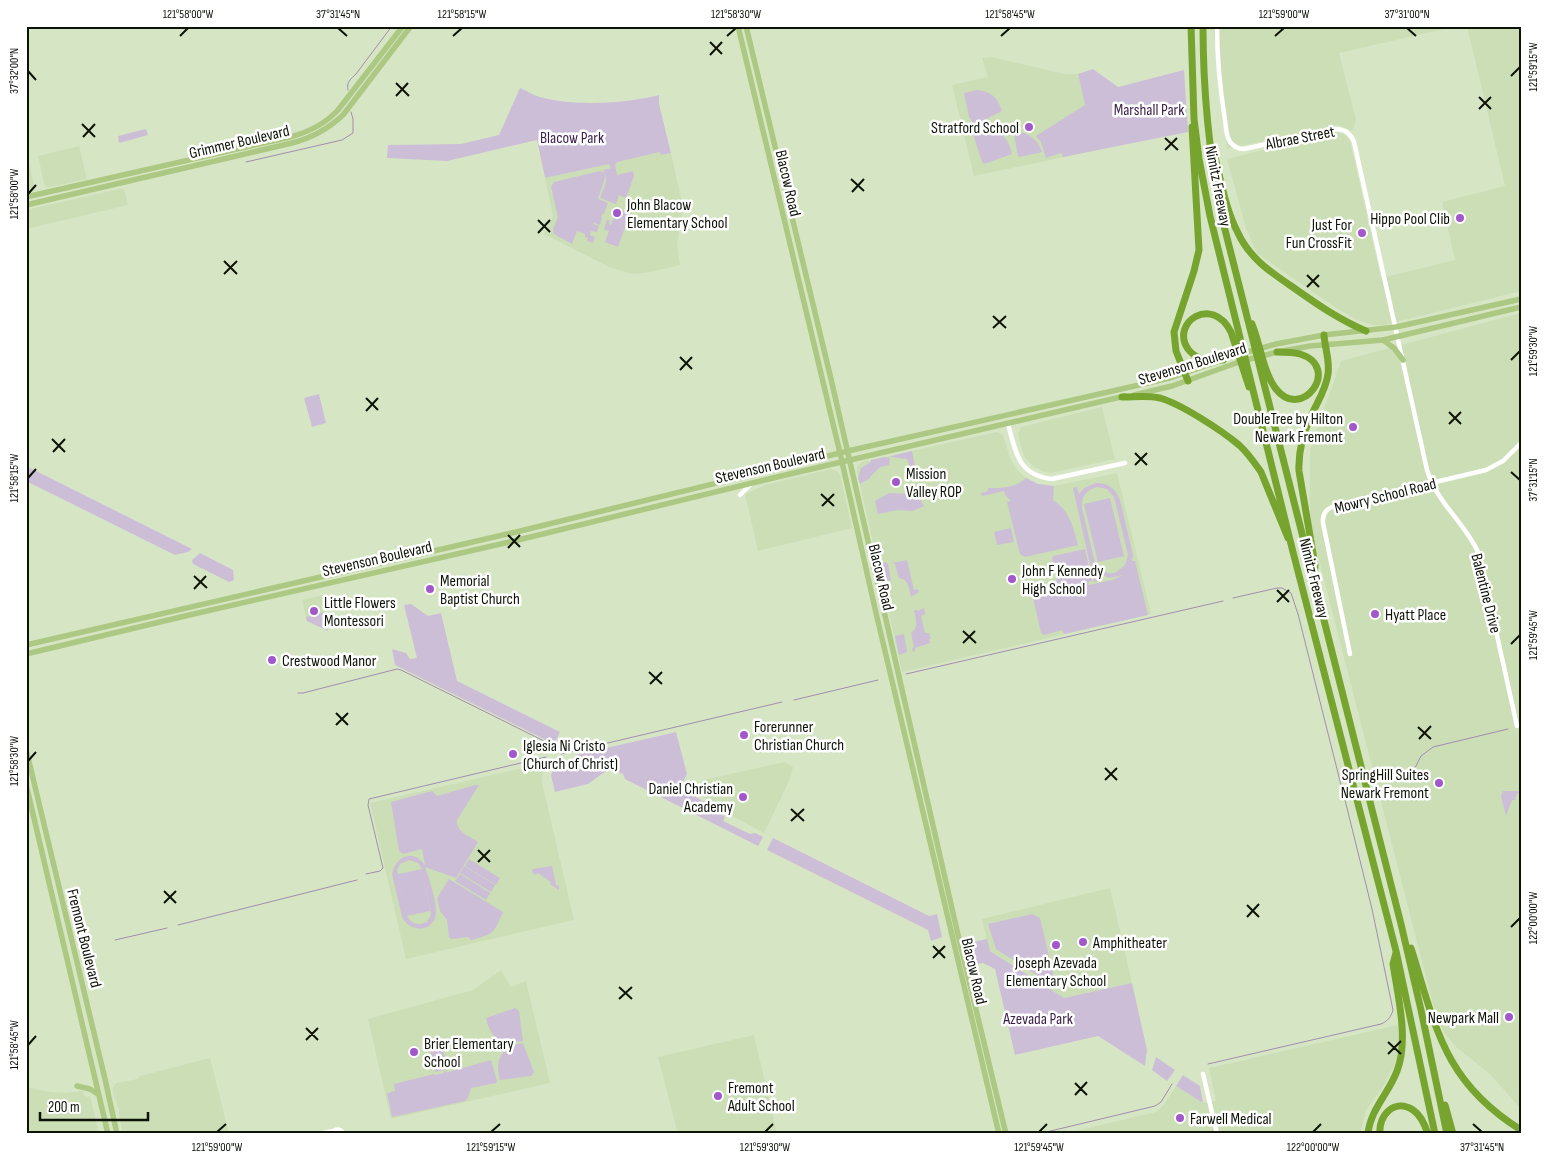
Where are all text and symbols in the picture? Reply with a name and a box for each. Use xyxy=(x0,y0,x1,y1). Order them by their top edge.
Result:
text: 121°58'00"W xyxy=(163,7,213,22)
text: 37°31'45"N xyxy=(316,7,360,22)
text: 121°58'15"W xyxy=(438,7,487,22)
text: 121°58'30"W xyxy=(711,7,761,22)
text: 121°58'45"W xyxy=(985,7,1035,22)
text: 121°59'00"W xyxy=(1259,7,1309,22)
text: 37°31'00"N xyxy=(1384,7,1430,22)
text: 121°59'15"W xyxy=(1526,42,1541,91)
text: 37°32'00"N xyxy=(7,48,22,94)
park label: Marshall Park xyxy=(1114,101,1184,120)
place label: Stratford School xyxy=(931,119,1019,138)
marker: Stratford School xyxy=(1023,121,1035,133)
street label: Grimmer Boulevard xyxy=(187,122,291,163)
street label: Albrae Street xyxy=(1263,122,1337,155)
park label: Blacow Park xyxy=(540,129,604,148)
street label: Nimitz Freeway xyxy=(1200,144,1235,228)
street label: Blacow Road xyxy=(771,148,804,218)
text: 121°58'00"W xyxy=(7,169,22,219)
place label: John Blacow Elementary School xyxy=(626,196,727,233)
marker: John Blacow Elementary School xyxy=(611,207,623,219)
place label: Hippo Pool Clib xyxy=(1370,210,1450,229)
marker: Hippo Pool Clib xyxy=(1454,212,1466,224)
place label: Just For Fun CrossFit xyxy=(1286,216,1352,253)
marker: Just For Fun CrossFit xyxy=(1356,227,1368,239)
text: 121°59'30"W xyxy=(1526,326,1541,376)
street label: Stevenson Boulevard xyxy=(1136,339,1249,390)
place label: DoubleTree by Hilton Newark Fremont xyxy=(1233,410,1343,447)
marker: DoubleTree by Hilton Newark Fremont xyxy=(1347,421,1359,433)
street label: Stevenson Boulevard xyxy=(714,445,827,488)
text: 121°58'15"W xyxy=(7,453,22,502)
text: 37°31'15"N xyxy=(1526,458,1541,502)
place label: Mission Valley ROP xyxy=(906,465,962,502)
street label: Mowry School Road xyxy=(1333,475,1438,518)
marker: Mission Valley ROP xyxy=(890,476,902,488)
street label: Nimitz Freeway xyxy=(1294,536,1333,620)
street label: Stevenson Boulevard xyxy=(321,538,434,581)
street label: Blacow Road xyxy=(864,542,897,612)
street label: Balentine Drive xyxy=(1466,552,1505,635)
place label: John F Kennedy High School xyxy=(1021,562,1103,599)
place label: Memorial Baptist Church xyxy=(440,572,520,609)
marker: John F Kennedy High School xyxy=(1006,573,1018,585)
marker: Memorial Baptist Church xyxy=(424,583,436,595)
place label: Little Flowers Montessori xyxy=(324,594,396,631)
marker: Little Flowers Montessori xyxy=(308,605,320,617)
place label: Hyatt Place xyxy=(1385,606,1446,625)
marker: Hyatt Place xyxy=(1369,608,1381,620)
text: 121°59'45"W xyxy=(1526,610,1541,660)
place label: Crestwood Manor xyxy=(282,652,377,671)
marker: Crestwood Manor xyxy=(266,654,278,666)
place label: Forerunner Christian Church xyxy=(754,718,844,755)
marker: Forerunner Christian Church xyxy=(738,729,750,741)
text: 121°58'30"W xyxy=(7,736,22,786)
place label: Iglesia Ni Cristo (Church of Christ) xyxy=(523,737,618,774)
marker: Iglesia Ni Cristo (Church of Christ) xyxy=(507,748,519,760)
place label: SpringHill Suites Newark Fremont xyxy=(1341,766,1429,803)
marker: SpringHill Suites Newark Fremont xyxy=(1433,777,1445,789)
place label: Daniel Christian Academy xyxy=(649,780,733,817)
marker: Daniel Christian Academy xyxy=(737,791,749,803)
street label: Fremont Boulevard xyxy=(62,887,105,990)
text: 122°00'00"W xyxy=(1526,892,1541,944)
place label: Amphitheater xyxy=(1092,934,1167,953)
street label: Blacow Road xyxy=(957,936,990,1006)
marker: Amphitheater xyxy=(1077,936,1089,948)
marker: Joseph Azevada Elementary School xyxy=(1050,939,1062,951)
place label: Joseph Azevada Elementary School xyxy=(1006,954,1106,991)
place label: Newpark Mall xyxy=(1428,1009,1499,1028)
park label: Azevada Park xyxy=(1002,1010,1073,1029)
marker: Newpark Mall xyxy=(1503,1011,1515,1023)
text: 121°58'45"W xyxy=(7,1020,22,1070)
place label: Brier Elementary School xyxy=(424,1035,514,1072)
marker: Brier Elementary School xyxy=(408,1046,420,1058)
place label: Fremont Adult School xyxy=(727,1079,795,1116)
scale bar xyxy=(40,1090,148,1122)
marker: Fremont Adult School xyxy=(712,1090,724,1102)
text: 200 m xyxy=(48,1098,80,1117)
place label: Farwell Medical xyxy=(1190,1110,1272,1129)
marker: Farwell Medical xyxy=(1174,1112,1186,1124)
text: 121°59'00"W xyxy=(192,1140,242,1155)
text: 121°59'15"W xyxy=(467,1140,516,1155)
text: 121°59'30"W xyxy=(740,1140,790,1155)
text: 121°59'45"W xyxy=(1014,1140,1064,1155)
text: 122°00'00"W xyxy=(1287,1140,1339,1155)
text: 37°31'45"N xyxy=(1460,1140,1504,1155)

